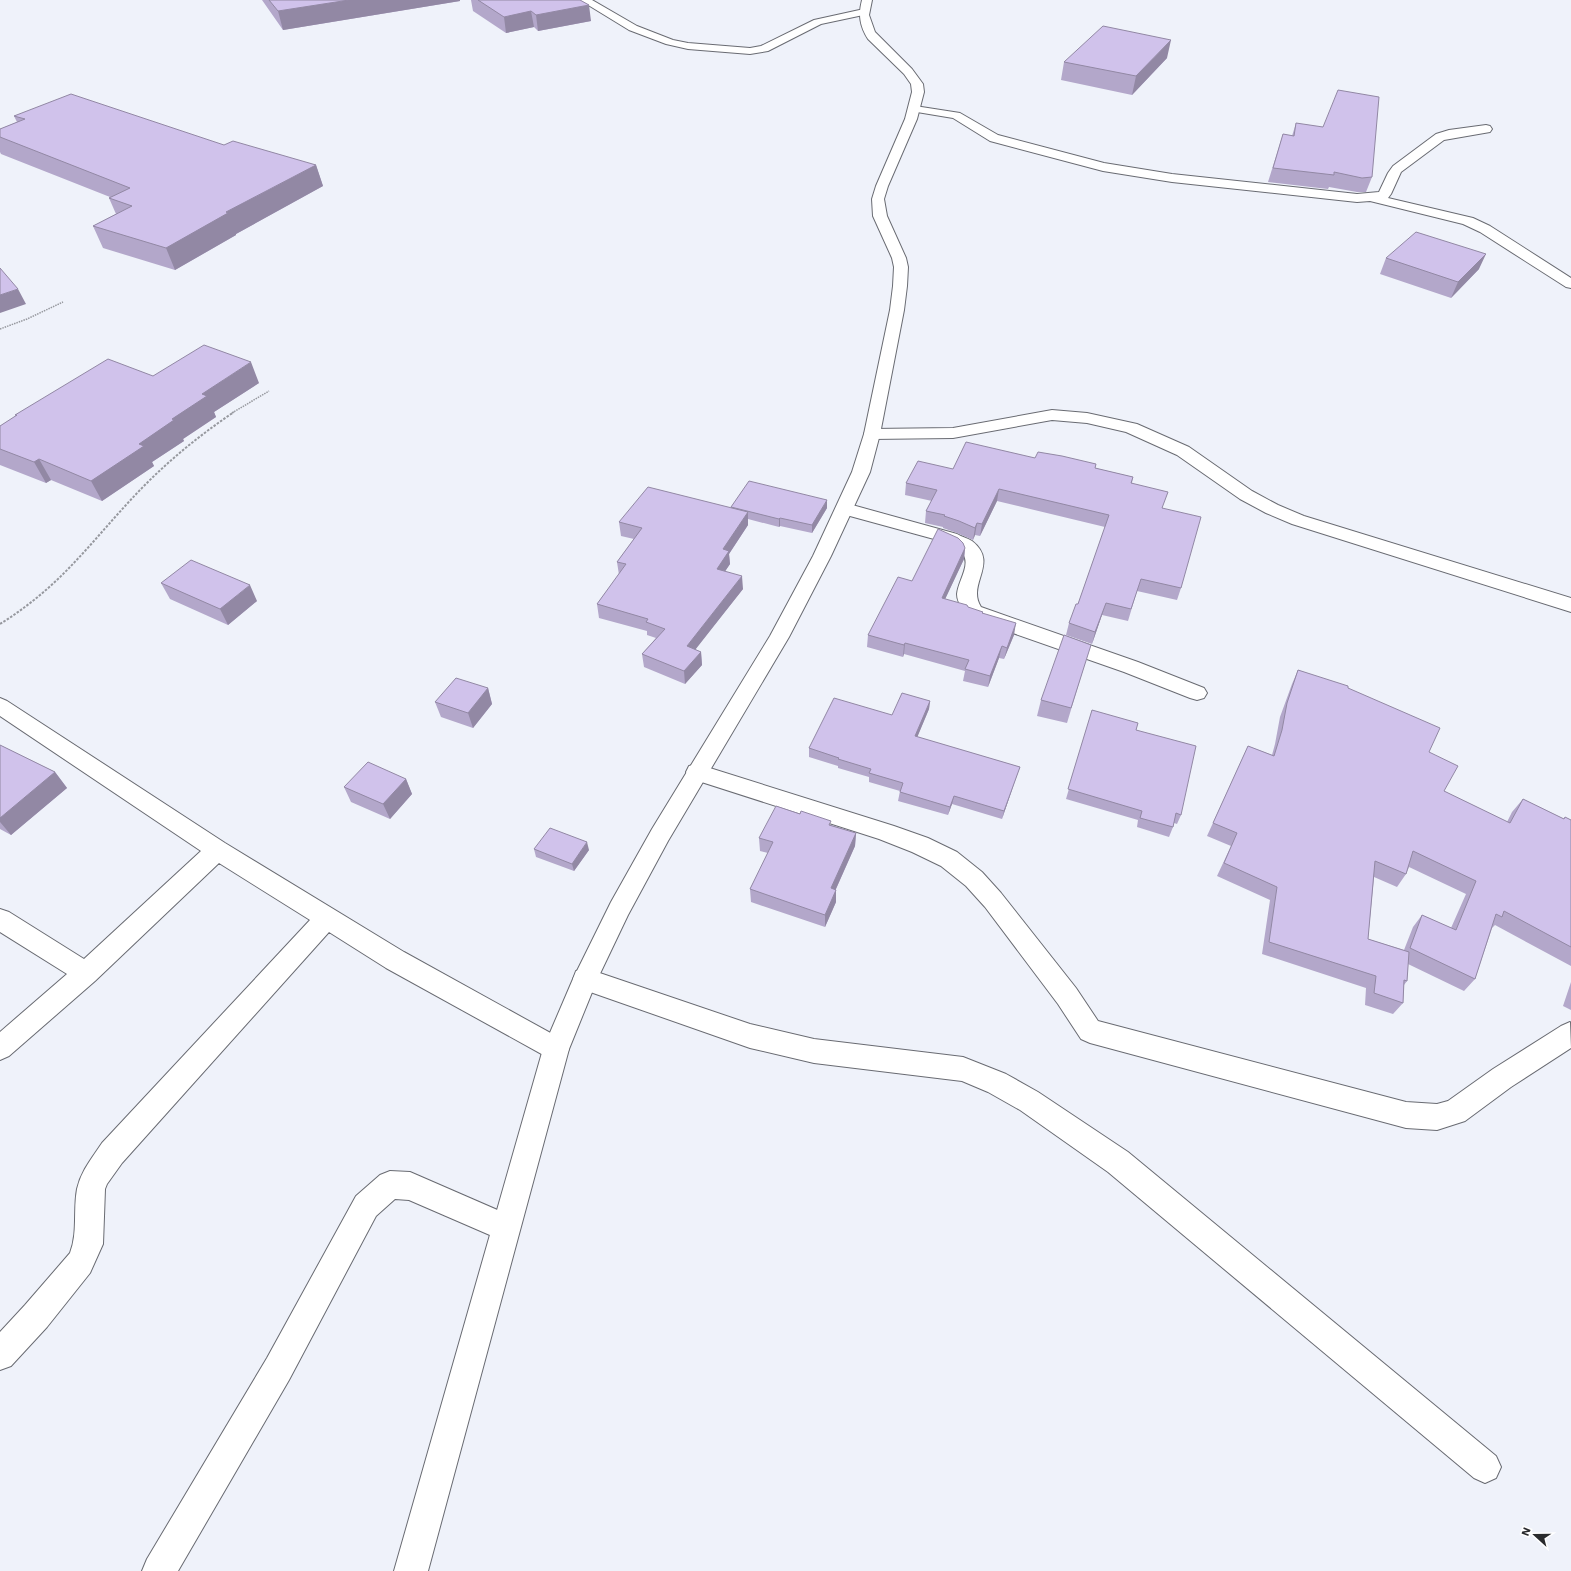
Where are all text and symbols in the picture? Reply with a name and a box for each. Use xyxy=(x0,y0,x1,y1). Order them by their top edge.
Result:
north arrow xyxy=(1515,1515,1555,1555)
text: N xyxy=(1519,1525,1534,1538)

